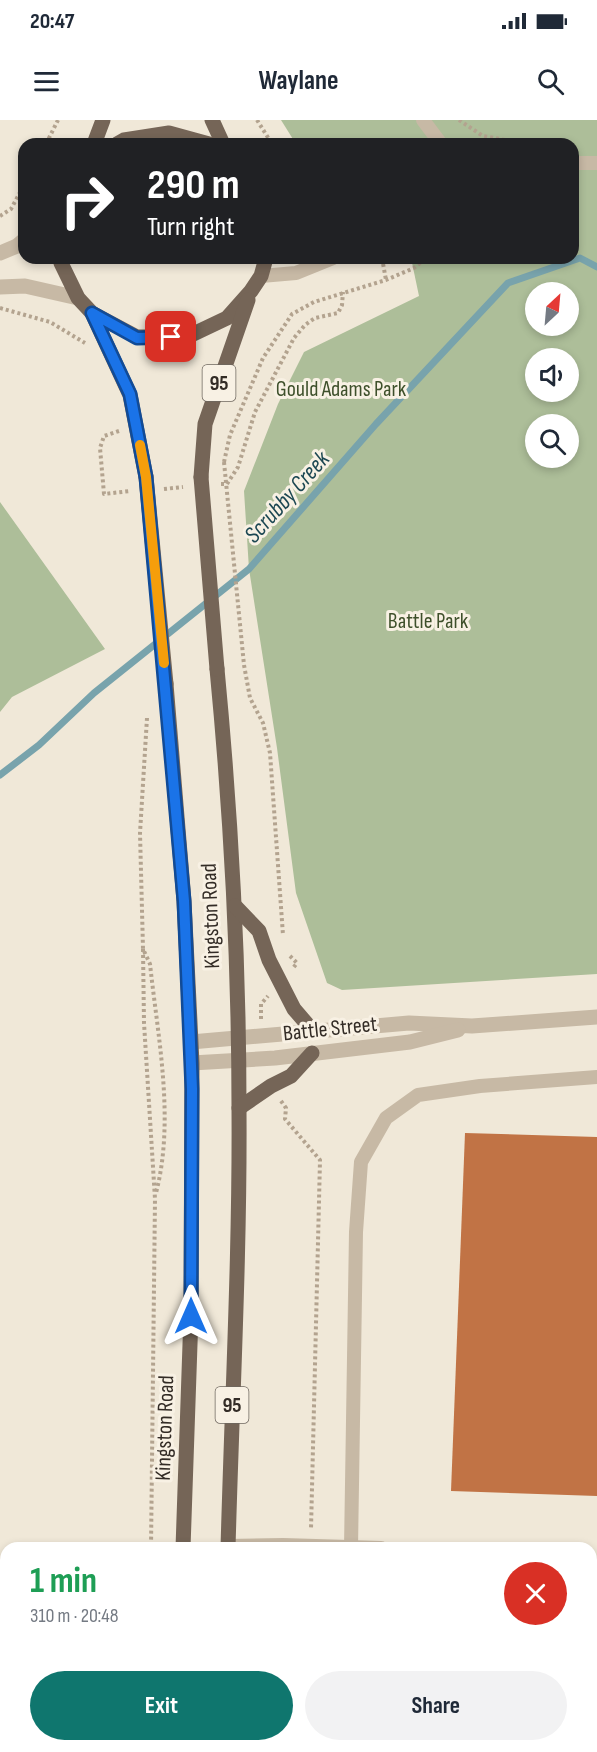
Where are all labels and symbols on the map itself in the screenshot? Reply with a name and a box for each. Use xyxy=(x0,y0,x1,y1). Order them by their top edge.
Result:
north arrow xyxy=(525,282,579,336)
pin xyxy=(145,311,196,362)
road number: 95 xyxy=(202,365,236,401)
park label: Gould Adams Park xyxy=(276,376,407,403)
water label: Scrubby Creek xyxy=(238,444,336,549)
park label: Battle Park xyxy=(388,608,469,635)
street label: Kingston Road xyxy=(196,863,226,969)
street label: Battle Street xyxy=(282,1011,379,1047)
position arrow xyxy=(159,1284,223,1348)
street label: Kingston Road xyxy=(150,1375,180,1481)
road number: 95 xyxy=(216,1387,248,1423)

